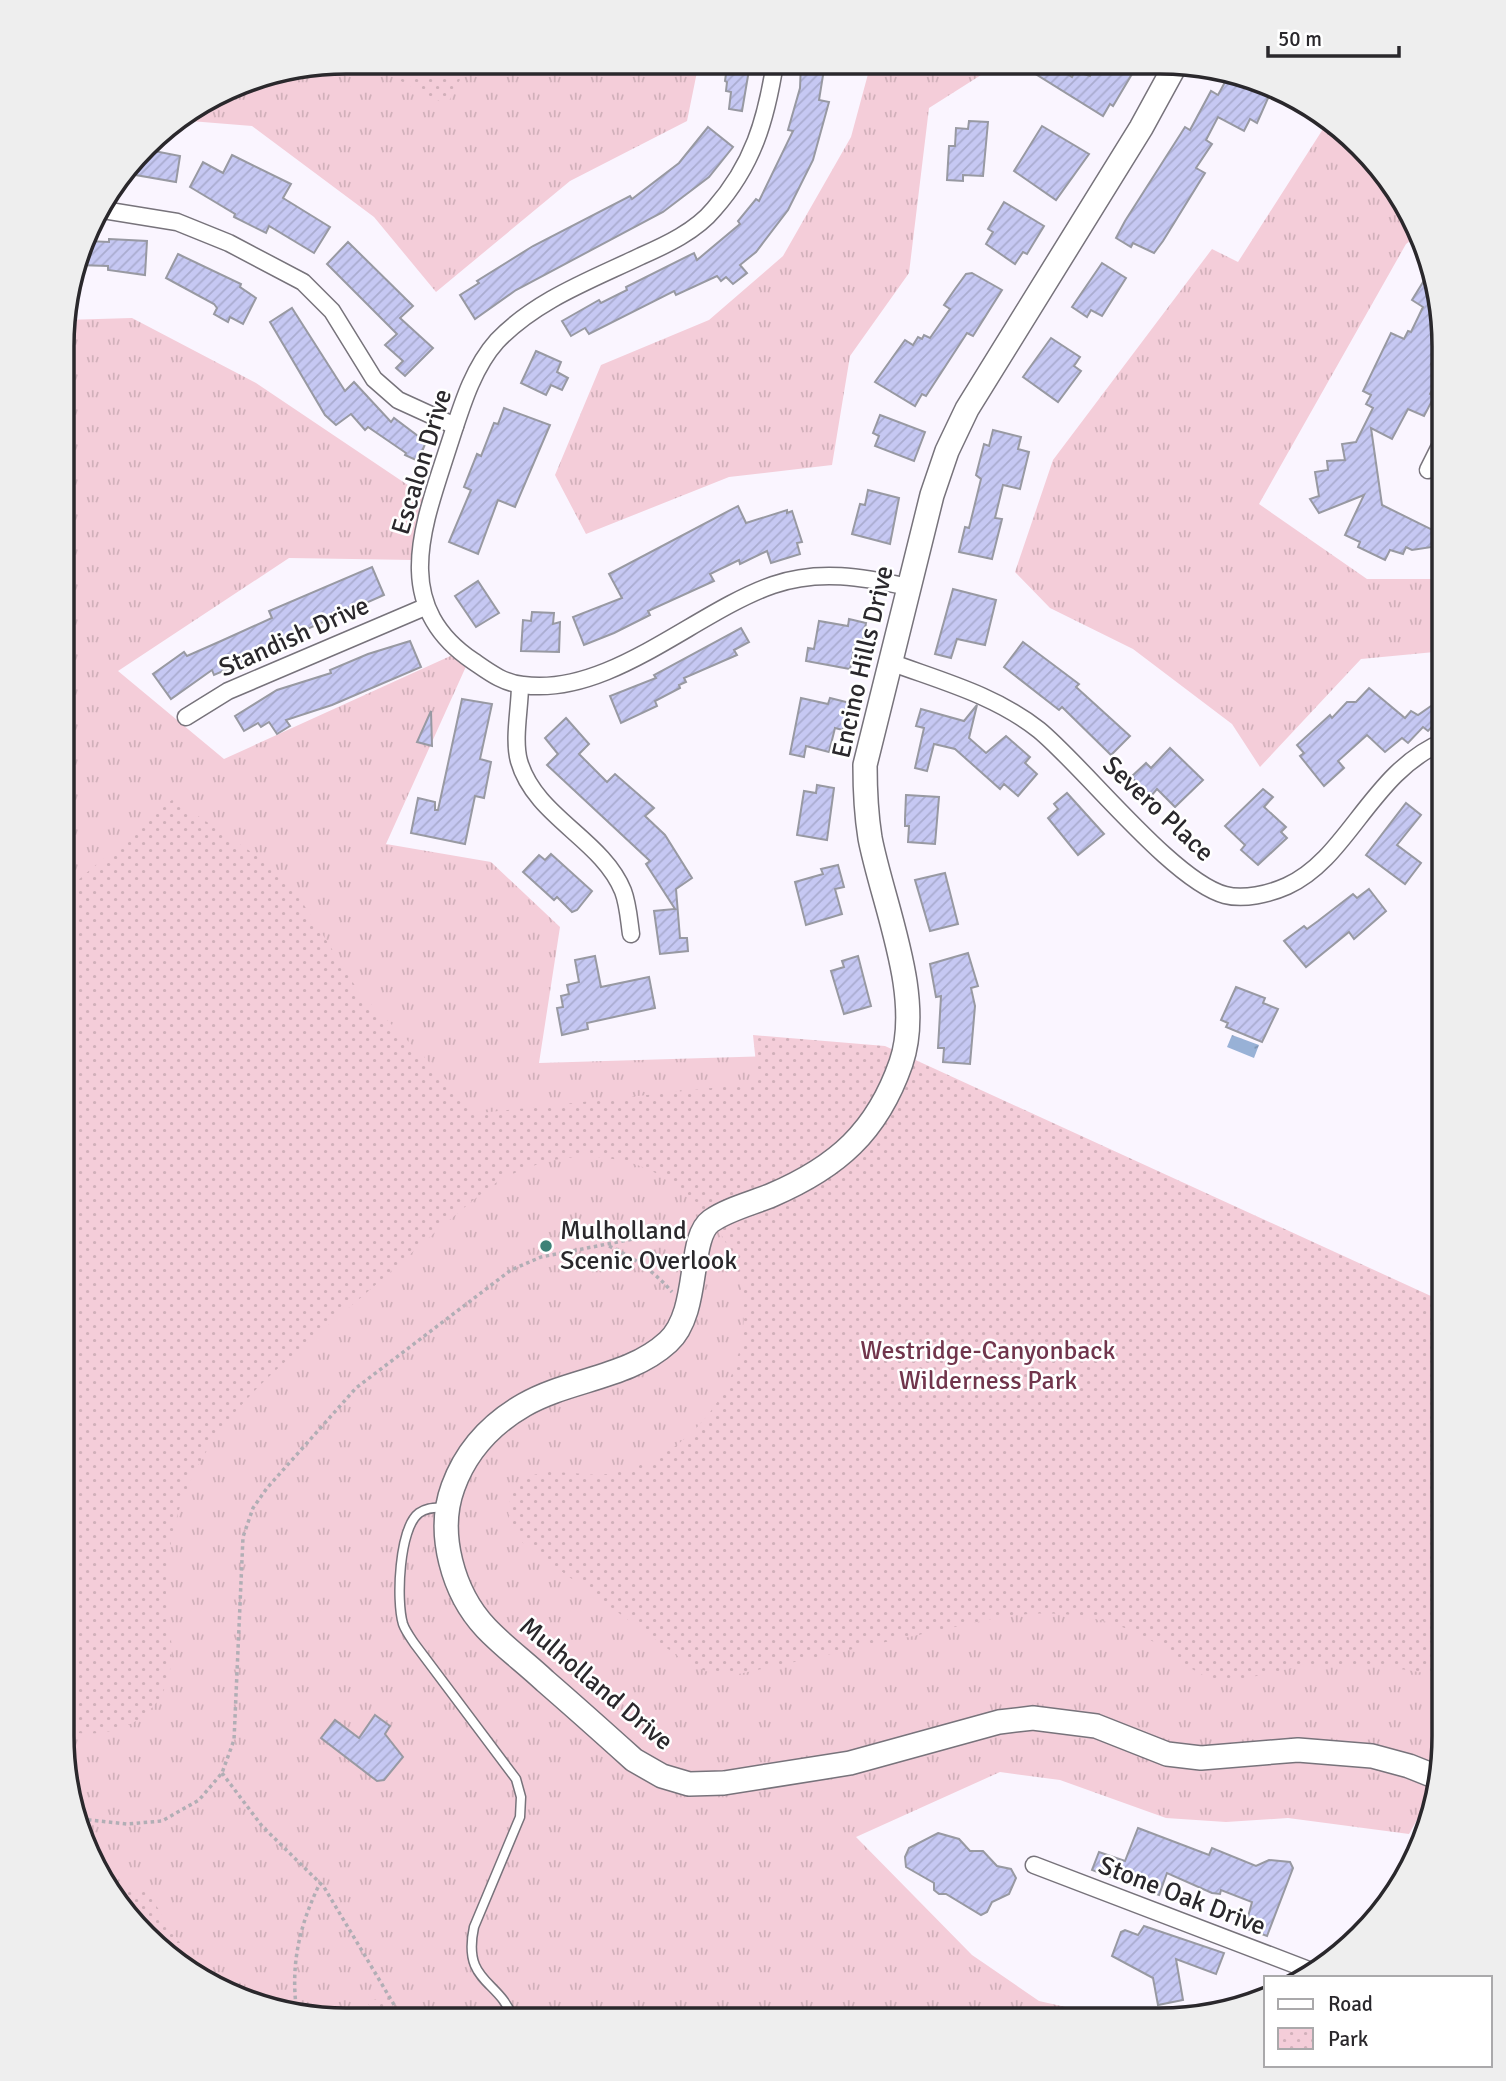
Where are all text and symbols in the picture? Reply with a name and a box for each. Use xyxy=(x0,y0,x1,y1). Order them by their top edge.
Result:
scale bar xyxy=(1268,14,1399,58)
text: 50 m xyxy=(1278,26,1322,52)
street label: Escalon Drive xyxy=(385,385,459,539)
street label: Encino Hills Drive xyxy=(825,563,901,761)
street label: Standish Drive xyxy=(214,590,374,684)
street label: Severo Place xyxy=(1096,749,1220,869)
place label: Mulholland Scenic Overlook xyxy=(560,1215,737,1277)
marker: Mulholland Scenic Overlook xyxy=(538,1238,554,1254)
park label: Westridge-Canyonback Wilderness Park xyxy=(860,1335,1116,1397)
street label: Mulholland Drive xyxy=(513,1610,679,1758)
street label: Stone Oak Drive xyxy=(1094,1849,1270,1943)
legend xyxy=(1264,1976,1492,2067)
text: Road xyxy=(1328,1991,1373,2017)
text: Park xyxy=(1328,2026,1369,2052)

